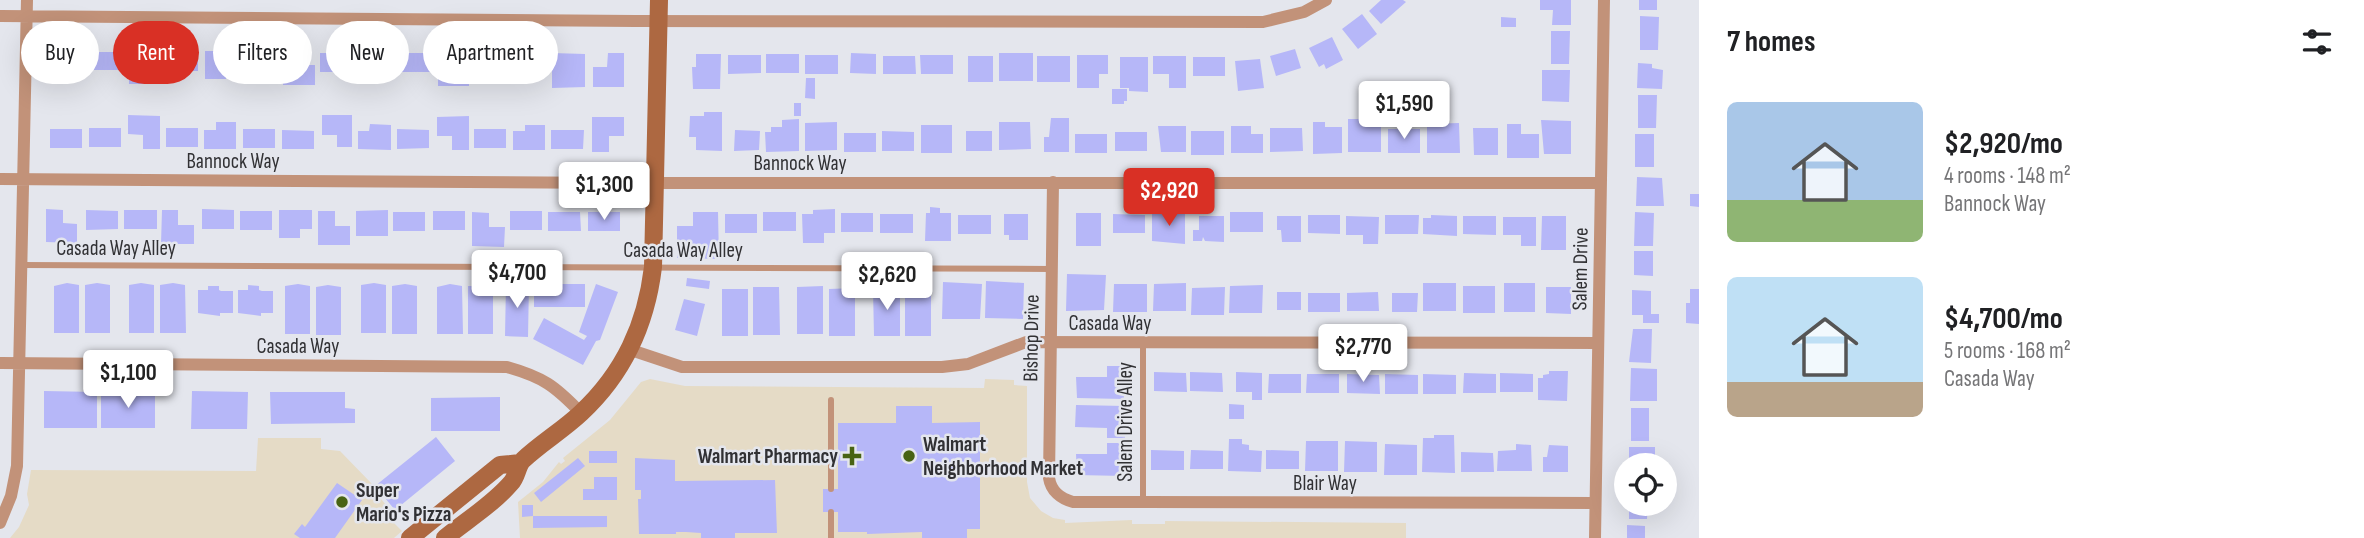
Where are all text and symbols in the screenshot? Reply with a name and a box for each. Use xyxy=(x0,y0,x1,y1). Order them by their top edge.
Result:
chip: Buy xyxy=(21,21,99,84)
chip: Rent xyxy=(113,21,199,84)
chip: Filters xyxy=(213,21,312,84)
chip: New xyxy=(326,21,409,84)
chip: Apartment xyxy=(423,21,558,84)
icon: filters xyxy=(2298,23,2336,61)
text: 7 homes xyxy=(1727,24,1815,60)
pin: $1,590 xyxy=(1347,82,1461,141)
text: $1,590 xyxy=(1375,90,1433,118)
text: $2,920/mo xyxy=(1944,126,2063,162)
icon: home xyxy=(1783,130,1867,214)
street label: Bannock Way xyxy=(186,149,280,174)
street label: Bannock Way xyxy=(753,151,847,176)
pin: $1,300 xyxy=(547,162,661,222)
text: 4 rooms · 148 m² xyxy=(1944,162,2071,190)
pin: $2,920 xyxy=(1112,168,1226,228)
text: $1,300 xyxy=(575,171,633,199)
text: $2,920 xyxy=(1140,177,1199,205)
text: Bannock Way xyxy=(1944,190,2046,218)
street label: Salem Drive xyxy=(1567,227,1594,311)
street label: Casada Way Alley xyxy=(56,236,176,261)
street label: Casada Way Alley xyxy=(623,238,743,263)
pin: $4,700 xyxy=(460,250,574,310)
pin: $2,620 xyxy=(830,252,944,312)
text: $4,700 xyxy=(488,259,546,287)
text: $2,620 xyxy=(857,261,917,289)
street label: Bishop Drive xyxy=(1018,294,1045,382)
text: $4,700/mo xyxy=(1944,301,2063,337)
icon: home xyxy=(1783,305,1867,389)
street label: Casada Way xyxy=(1069,311,1151,336)
pin: $2,770 xyxy=(1306,324,1420,384)
text: $2,770 xyxy=(1334,333,1392,361)
street label: Casada Way xyxy=(257,334,339,359)
text: 5 rooms · 168 m² xyxy=(1944,337,2071,365)
pin: $1,100 xyxy=(71,350,185,410)
text: $1,100 xyxy=(99,359,157,387)
street label: Salem Drive Alley xyxy=(1113,362,1138,482)
text: Casada Way xyxy=(1944,365,2035,393)
place label: Walmart Neighborhood Market xyxy=(923,432,1083,481)
place label: Walmart Pharmacy xyxy=(698,444,838,469)
marker: Walmart Pharmacy xyxy=(844,448,860,464)
marker: Walmart Neighborhood Market xyxy=(901,448,917,464)
map controls xyxy=(1614,453,1677,516)
button: locate xyxy=(1614,453,1677,516)
street label: Blair Way xyxy=(1293,471,1357,496)
place label: Super Mario's Pizza xyxy=(356,478,451,527)
marker: Super Mario's Pizza xyxy=(334,494,350,510)

